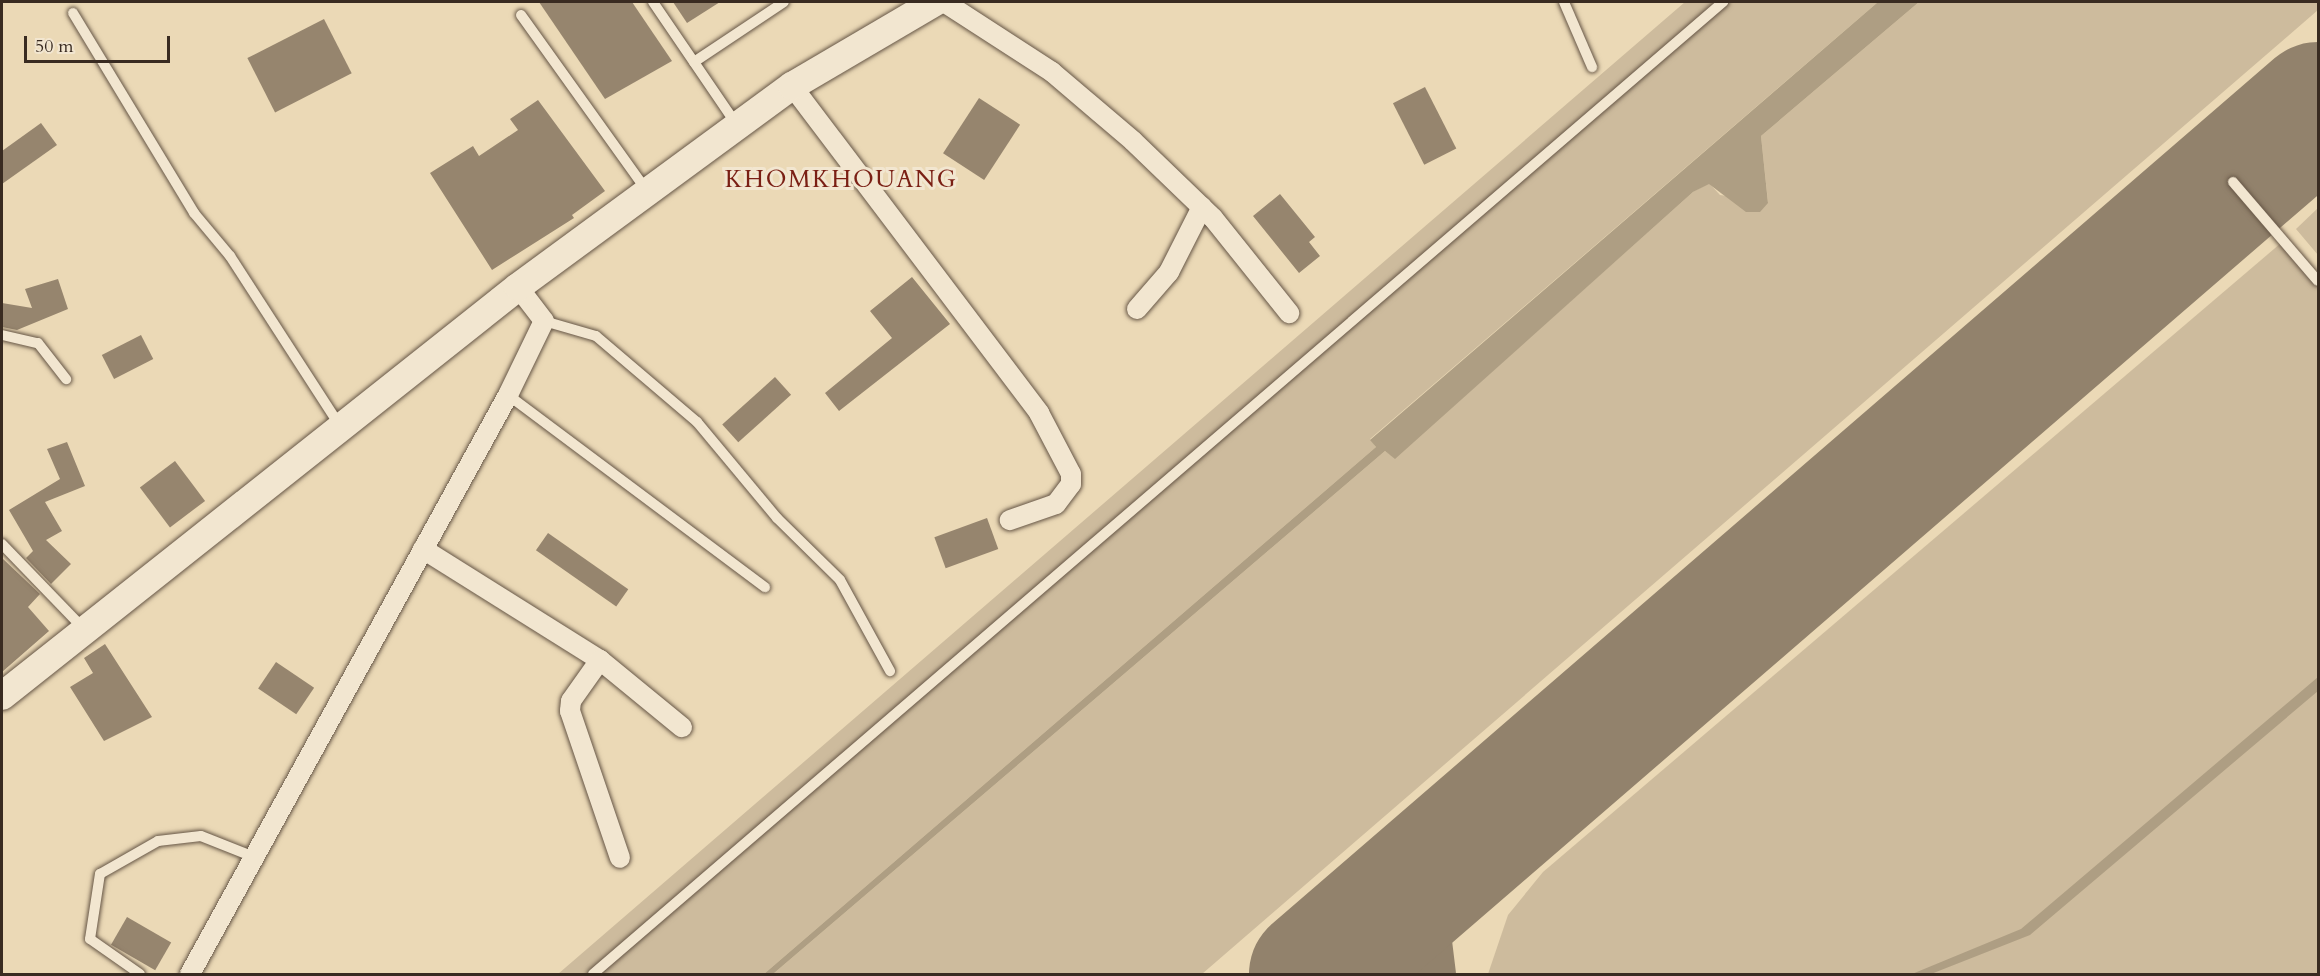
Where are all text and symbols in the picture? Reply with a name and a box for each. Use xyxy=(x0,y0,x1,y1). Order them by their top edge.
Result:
scale bar xyxy=(27,24,172,62)
text: 50 m xyxy=(35,34,74,59)
district label: KHOMKHOUANG xyxy=(725,166,957,194)

